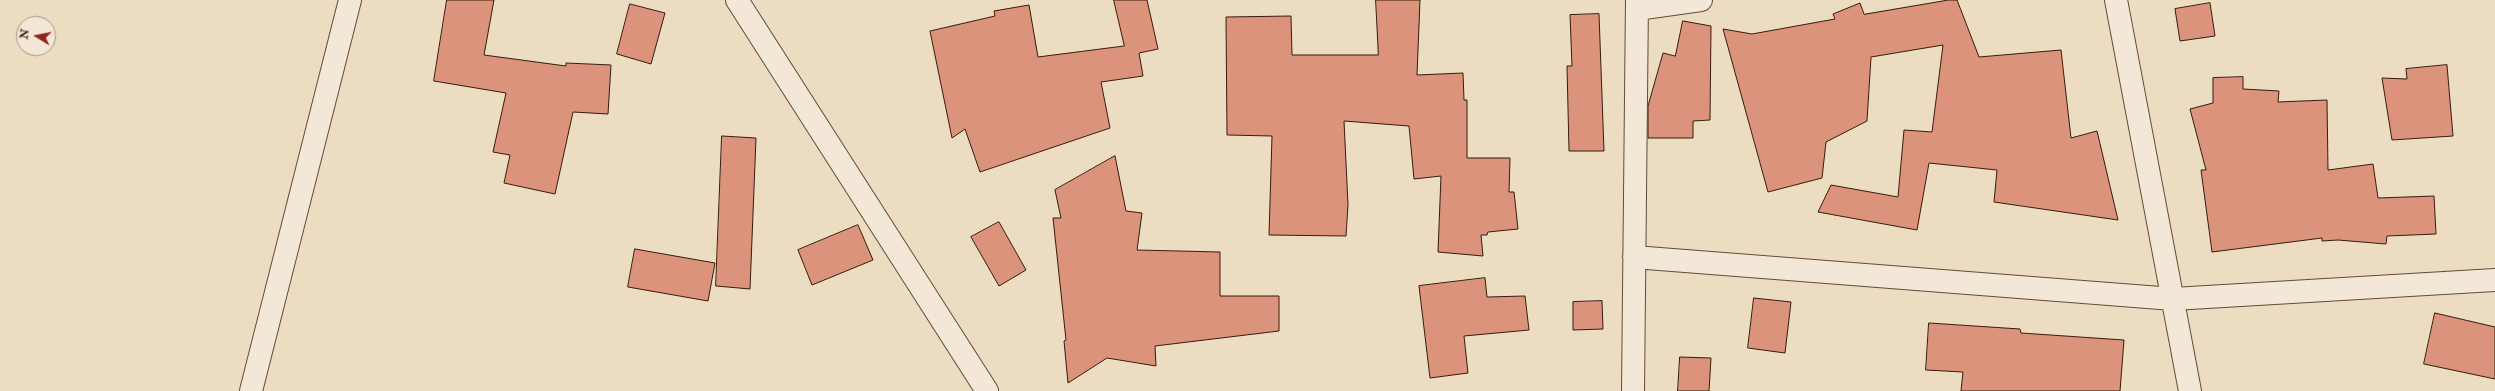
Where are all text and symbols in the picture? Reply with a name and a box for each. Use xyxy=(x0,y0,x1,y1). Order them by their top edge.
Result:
north arrow xyxy=(16,16,56,56)
text: N xyxy=(17,28,32,40)

